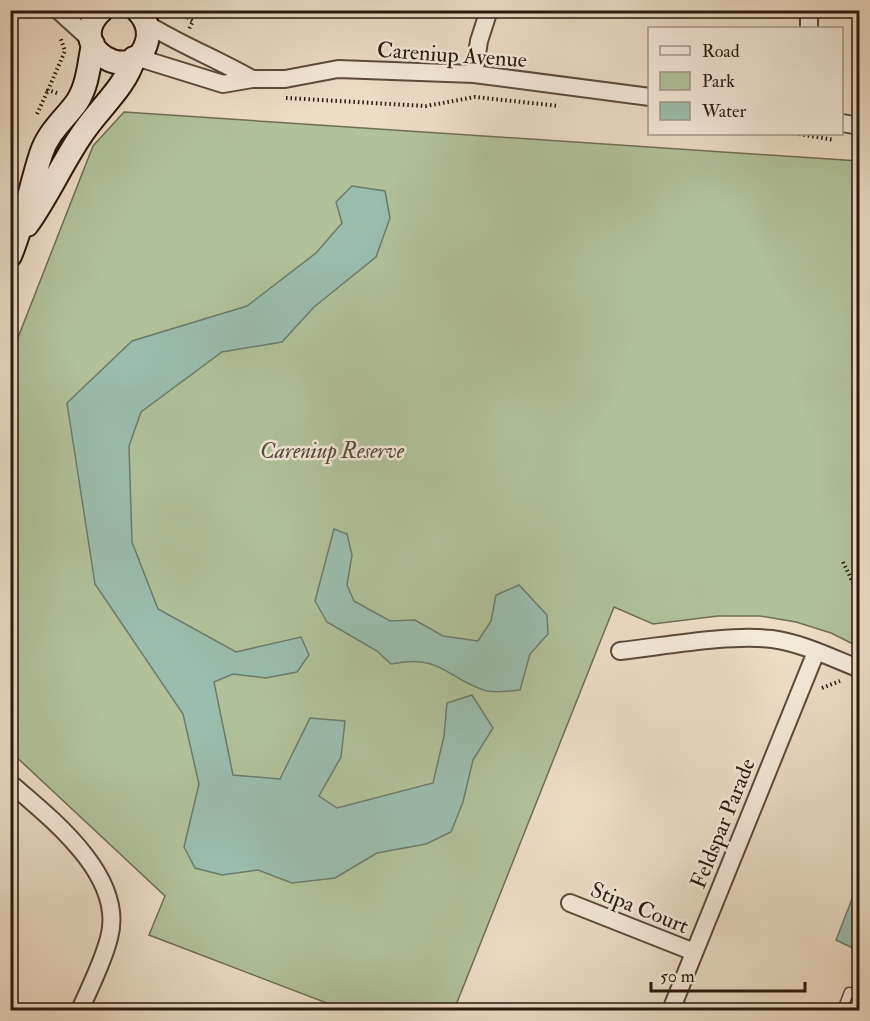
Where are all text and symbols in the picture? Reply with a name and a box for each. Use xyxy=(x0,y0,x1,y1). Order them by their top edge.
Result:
legend xyxy=(648,27,843,135)
street label: Careniup Avenue xyxy=(376,36,528,75)
text: Road xyxy=(702,40,740,63)
text: Park xyxy=(702,70,735,93)
text: Water xyxy=(701,100,746,123)
park label: Careniup Reserve xyxy=(260,437,405,465)
street label: Feldspar Parade xyxy=(684,754,763,893)
street label: Stipa Court xyxy=(586,876,693,941)
scale bar xyxy=(651,955,806,993)
text: 50 m xyxy=(660,965,695,988)

